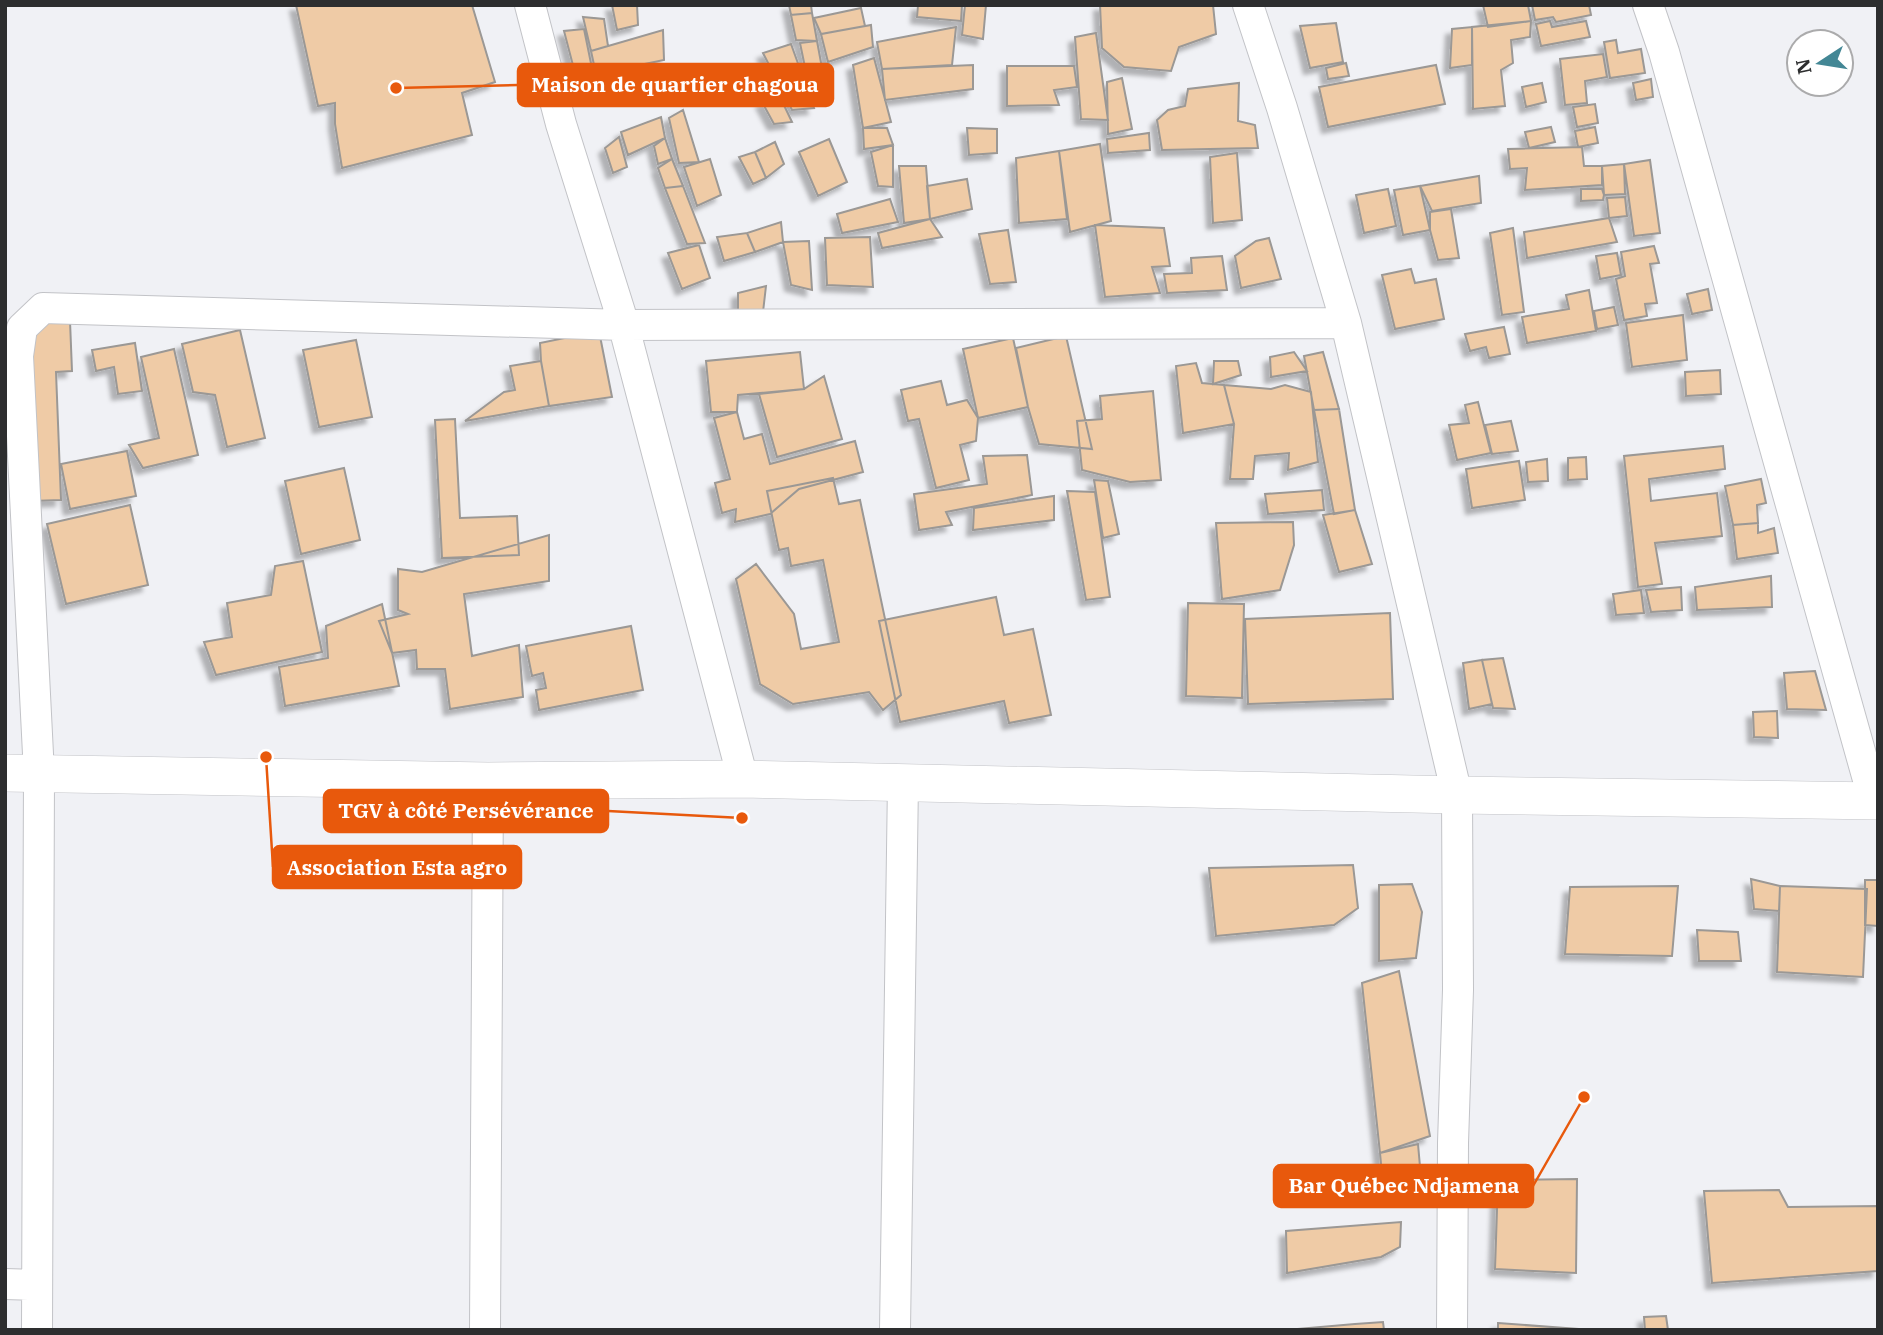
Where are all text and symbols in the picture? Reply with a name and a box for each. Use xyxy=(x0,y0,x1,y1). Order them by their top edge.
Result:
north arrow xyxy=(1785,28,1855,98)
text: N xyxy=(1790,57,1817,76)
callout: Maison de quartier chagoua xyxy=(518,64,833,106)
text: Maison de quartier chagoua xyxy=(531,70,819,98)
callout: TGV à côté Persévérance xyxy=(324,790,608,832)
text: TGV à côté Persévérance xyxy=(338,796,594,824)
callout: Association Esta agro xyxy=(273,846,521,888)
text: Association Esta agro xyxy=(287,853,507,881)
callout: Bar Québec Ndjamena xyxy=(1274,1165,1533,1207)
text: Bar Québec Ndjamena xyxy=(1288,1171,1520,1199)

